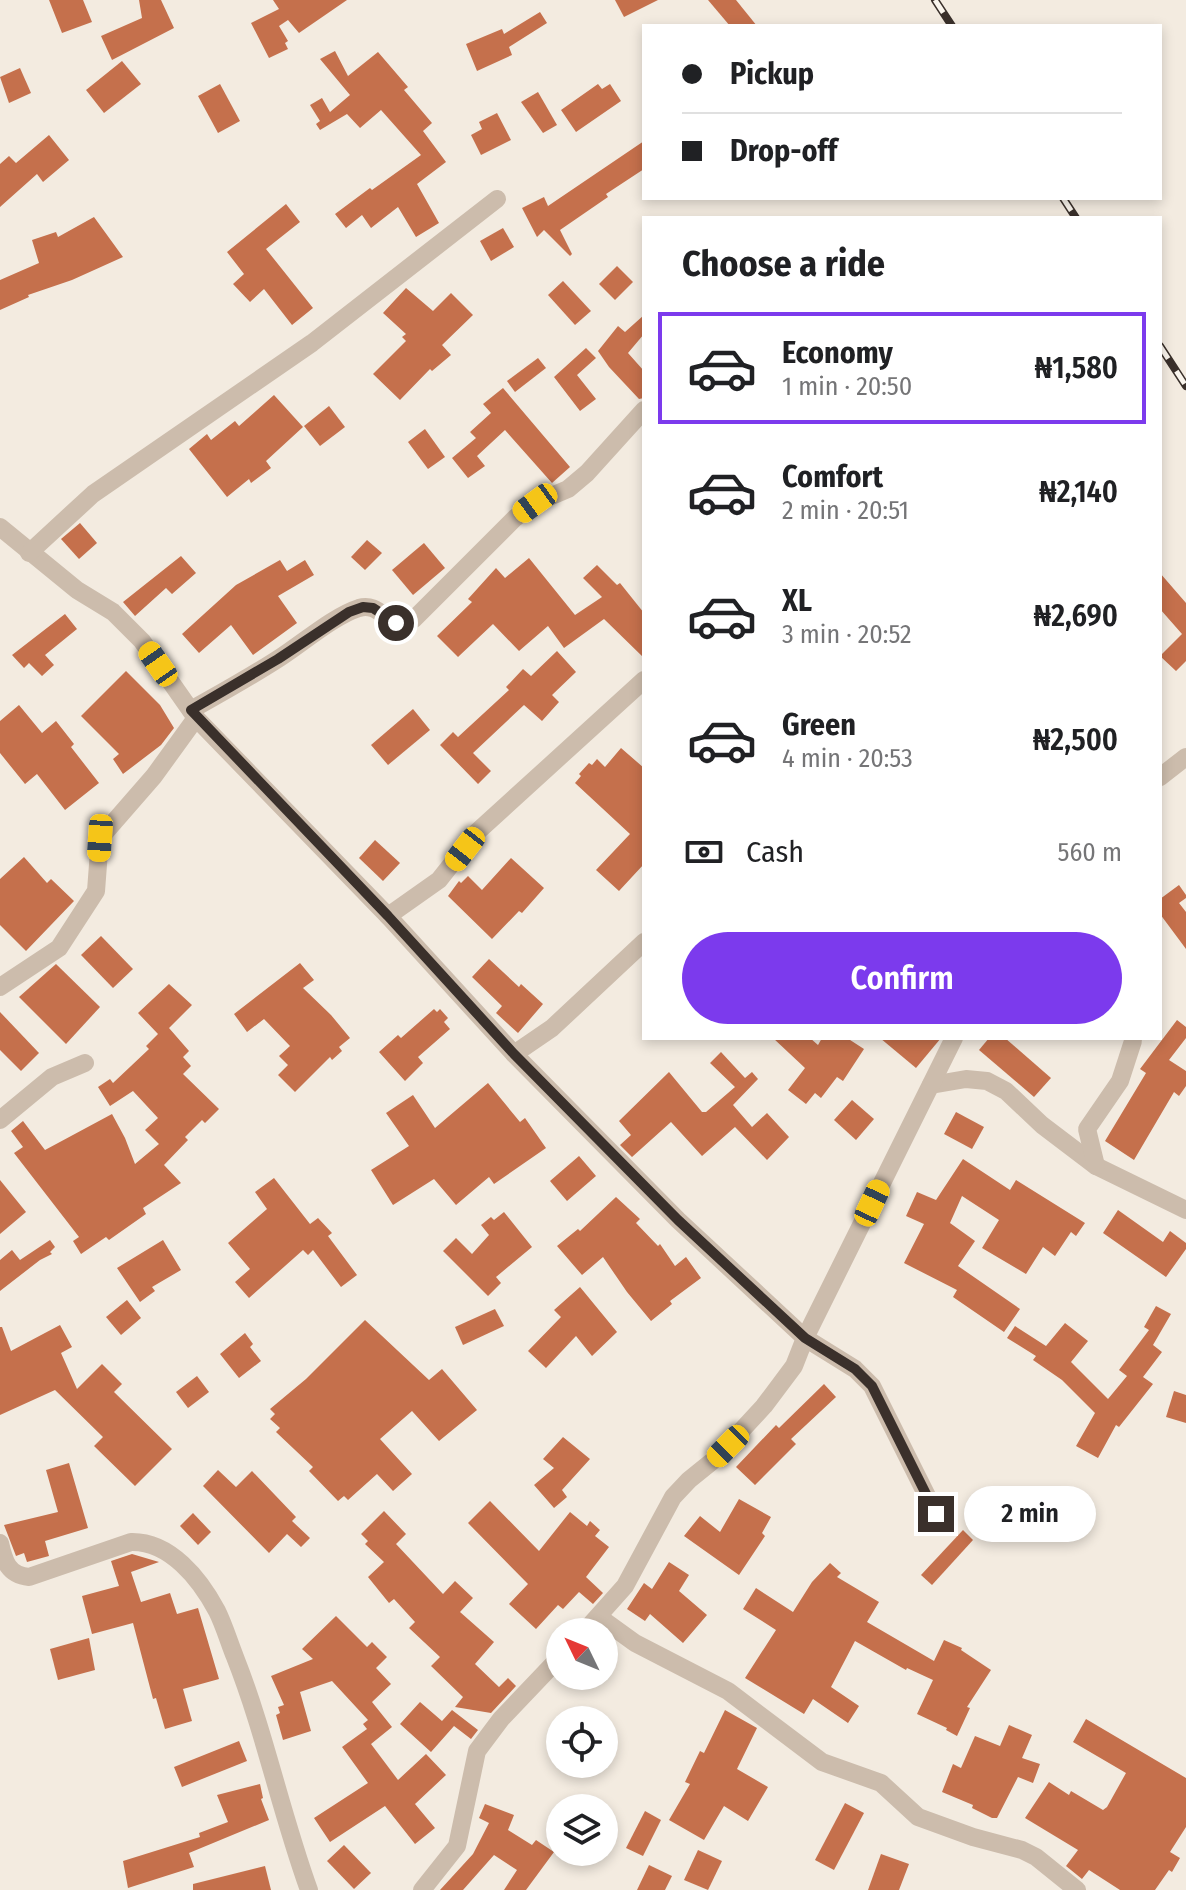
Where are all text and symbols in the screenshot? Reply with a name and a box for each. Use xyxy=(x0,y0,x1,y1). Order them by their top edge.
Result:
text: Pickup xyxy=(730,56,814,92)
text: Drop-off xyxy=(730,133,837,169)
text: Choose a ride xyxy=(682,242,885,286)
icon: car xyxy=(686,332,758,404)
text: Economy xyxy=(782,335,893,371)
text: ₦1,580 xyxy=(1034,350,1118,386)
text: 1 min · 20:50 xyxy=(782,371,912,402)
icon: car xyxy=(686,456,758,528)
text: Comfort xyxy=(782,459,883,495)
text: ₦2,140 xyxy=(1039,474,1118,510)
car xyxy=(509,479,561,527)
text: 2 min · 20:51 xyxy=(782,495,909,526)
icon: car xyxy=(686,580,758,652)
text: XL xyxy=(782,583,812,619)
text: ₦2,690 xyxy=(1034,598,1118,634)
route start xyxy=(378,605,414,641)
text: 3 min · 20:52 xyxy=(782,619,912,650)
car xyxy=(134,637,182,691)
icon: car xyxy=(686,704,758,776)
text: Green xyxy=(782,707,856,743)
text: ₦2,500 xyxy=(1033,722,1118,758)
text: 4 min · 20:53 xyxy=(782,743,913,774)
car xyxy=(86,813,114,863)
car xyxy=(441,823,489,875)
icon: cash xyxy=(682,830,726,874)
text: Cash xyxy=(746,834,804,870)
text: 560 m xyxy=(1058,837,1122,868)
button: Confirm xyxy=(682,932,1122,1024)
car xyxy=(851,1176,893,1230)
car xyxy=(703,1421,753,1471)
callout: 2 min xyxy=(964,1486,1096,1542)
route end xyxy=(918,1496,954,1532)
text: 2 min xyxy=(1001,1498,1059,1529)
north arrow xyxy=(546,1618,618,1690)
map controls xyxy=(546,1618,618,1866)
button: locate xyxy=(546,1706,618,1778)
button: layers xyxy=(546,1794,618,1866)

